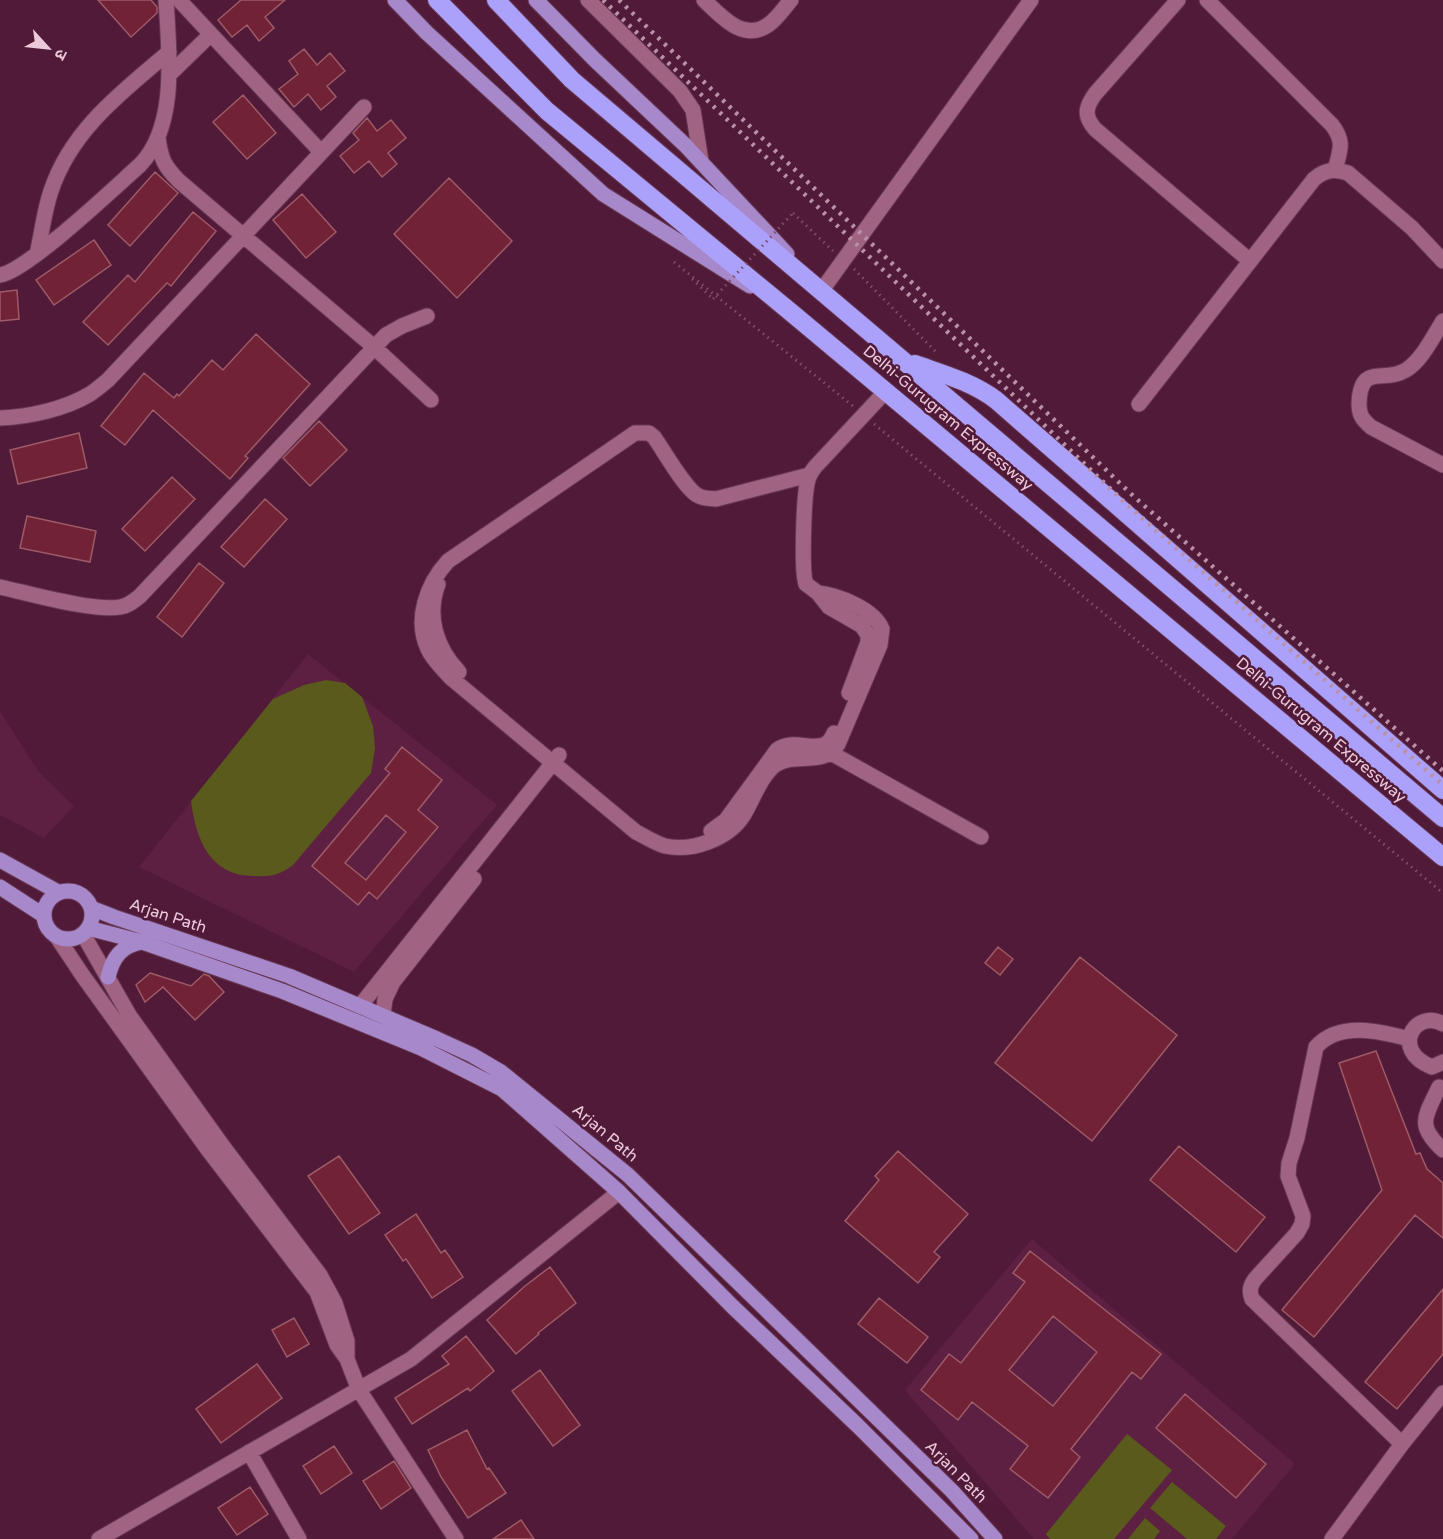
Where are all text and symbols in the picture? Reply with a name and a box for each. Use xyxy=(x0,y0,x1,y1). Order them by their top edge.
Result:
north arrow xyxy=(18,18,78,78)
text: उ xyxy=(49,46,72,64)
street label: Delhi-Gurugram Expressway xyxy=(859,341,1037,495)
street label: Delhi-Gurugram Expressway xyxy=(1232,653,1410,807)
street label: Arjan Path xyxy=(127,894,209,938)
street label: Arjan Path xyxy=(568,1100,642,1166)
street label: Arjan Path xyxy=(921,1437,991,1507)

